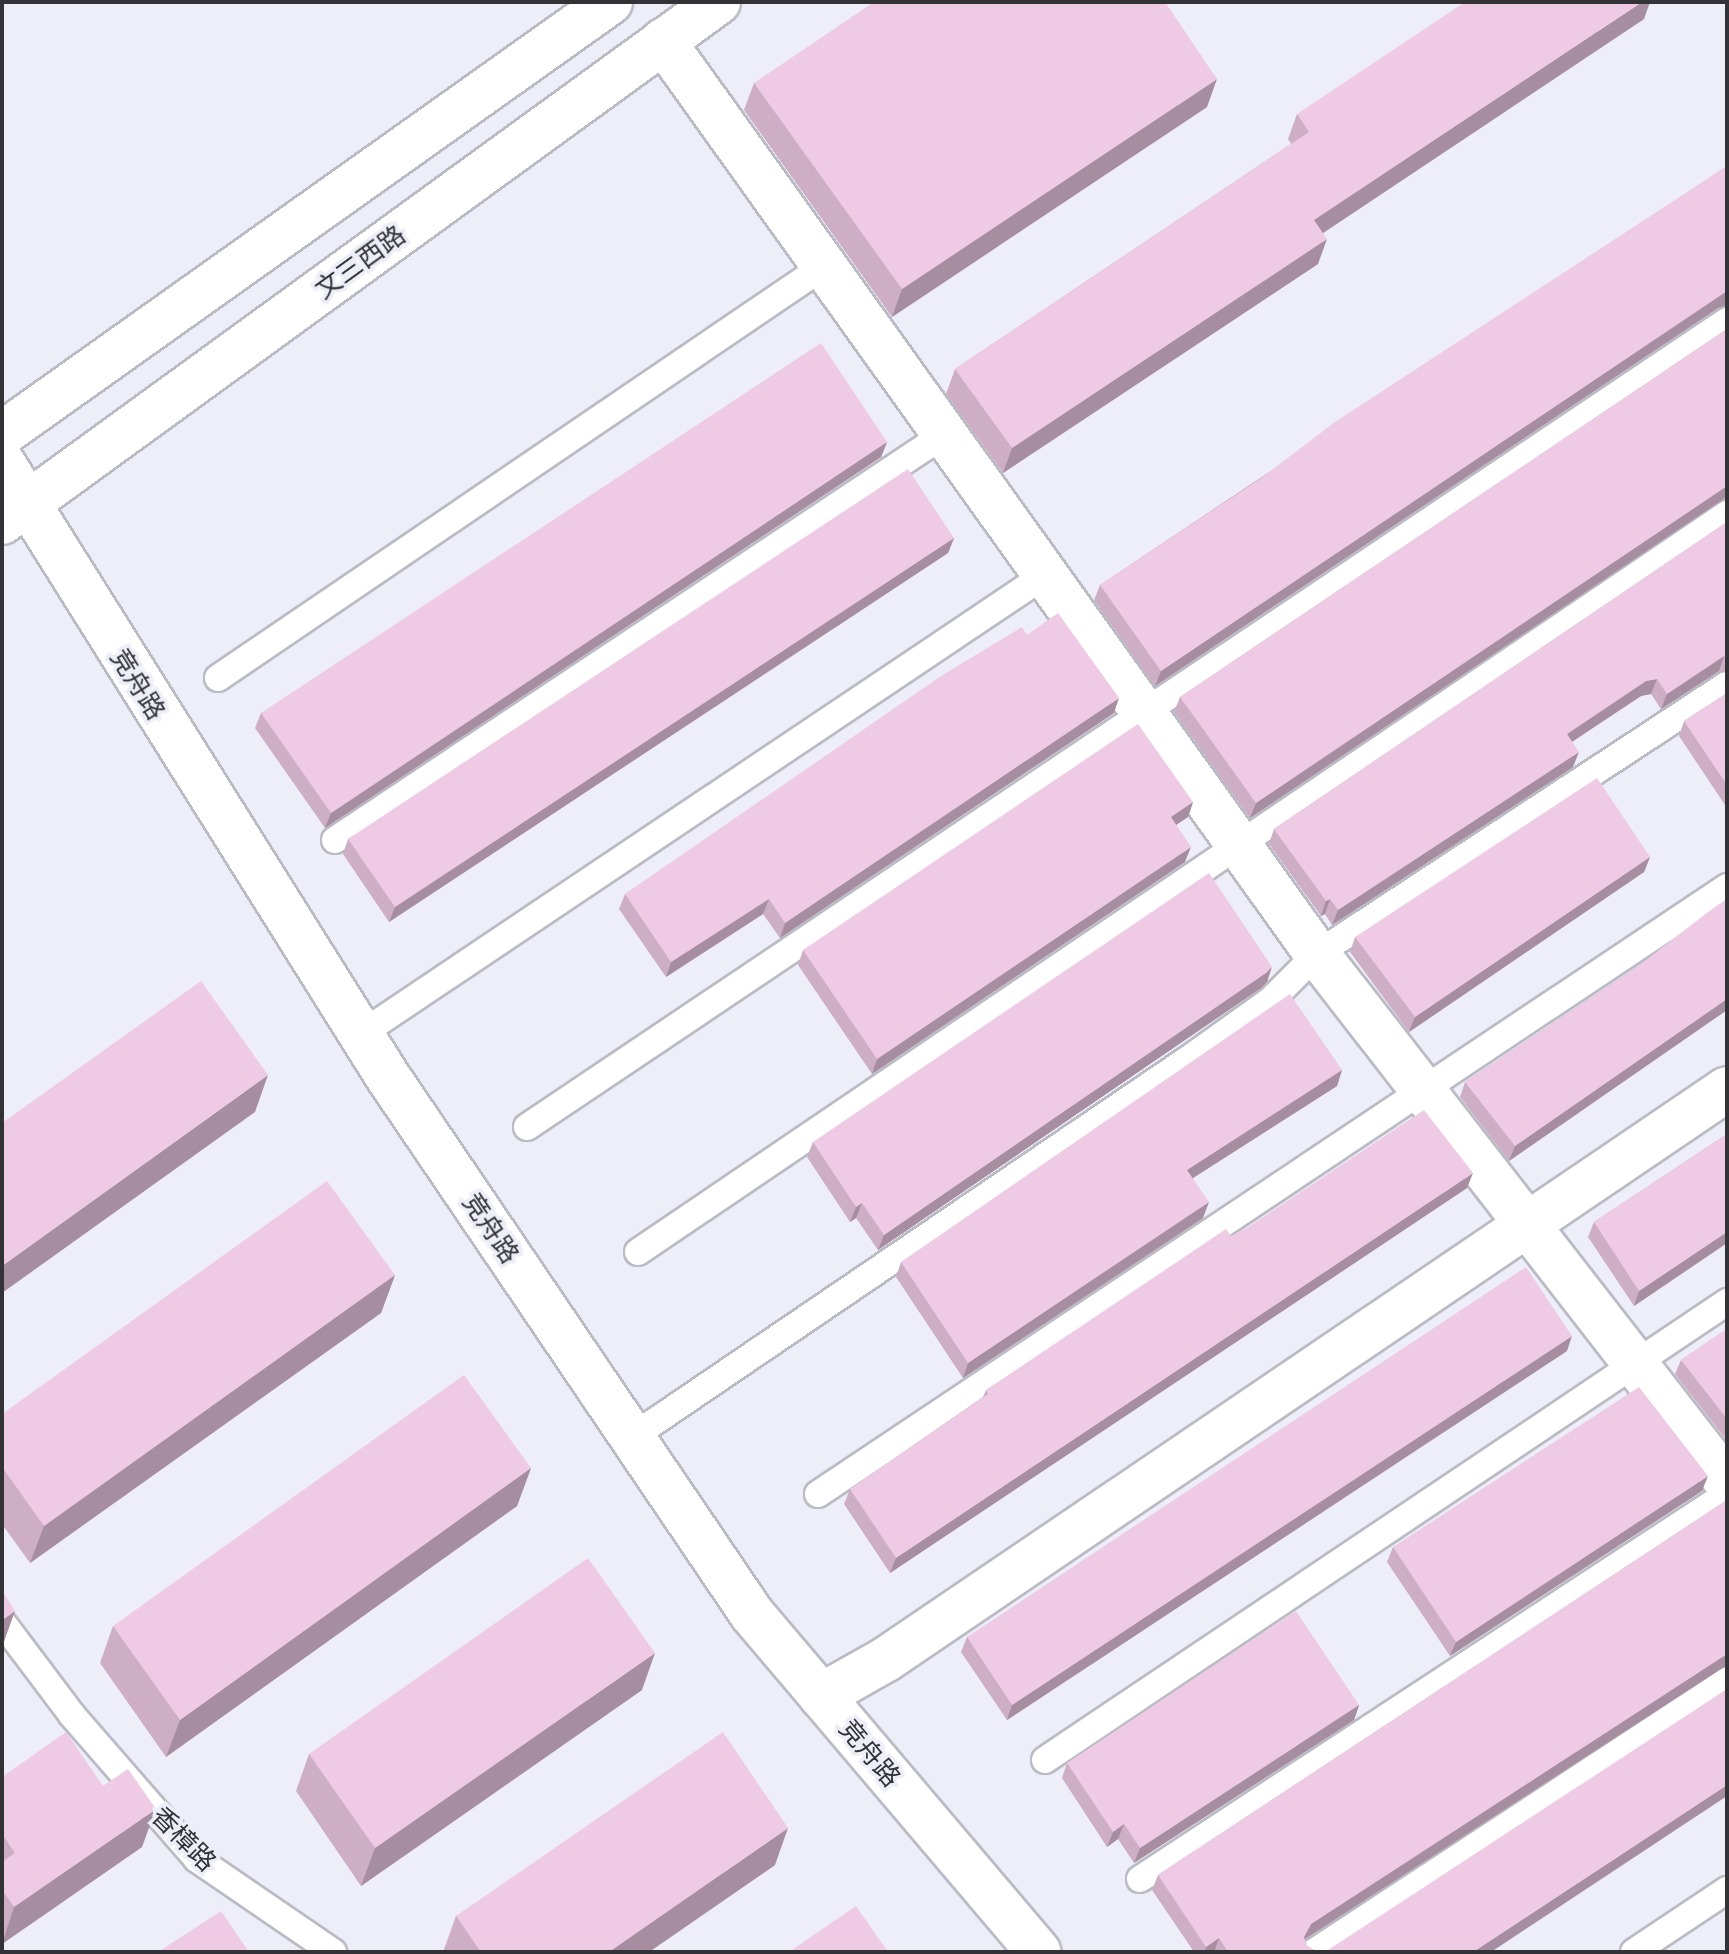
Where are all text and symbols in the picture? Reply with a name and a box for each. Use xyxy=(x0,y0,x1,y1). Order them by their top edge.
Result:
street label: 文三西路 xyxy=(309,219,411,305)
street label: 竞舟路 xyxy=(104,643,172,725)
street label: 竞舟路 xyxy=(456,1187,526,1269)
street label: 竞舟路 xyxy=(833,1713,907,1793)
street label: 香樟路 xyxy=(145,1800,223,1878)

